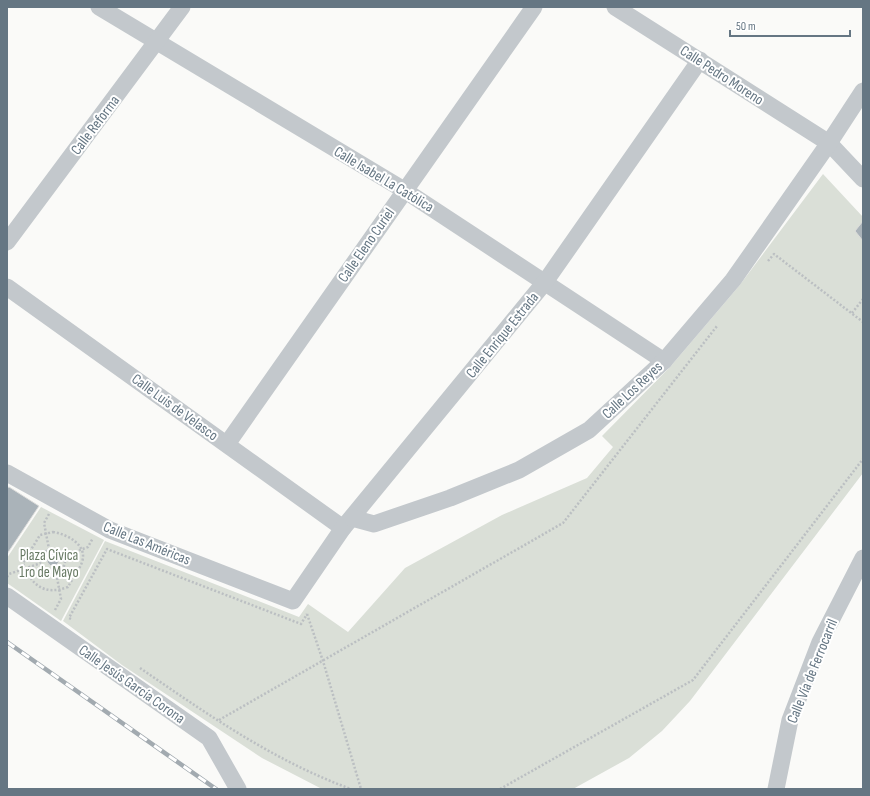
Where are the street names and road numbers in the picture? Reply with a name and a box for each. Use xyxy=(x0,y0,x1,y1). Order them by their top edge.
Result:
street label: Calle Pedro Moreno xyxy=(676,41,767,110)
street label: Calle Reforma xyxy=(67,92,124,159)
street label: Calle Isabel La Católica xyxy=(330,142,437,217)
street label: Calle Eleno Curiel xyxy=(334,205,399,286)
street label: Calle Enrique Estrada xyxy=(462,288,543,382)
street label: Calle Los Reyes xyxy=(598,358,667,423)
street label: Calle Luis de Velasco xyxy=(128,370,222,445)
street label: Calle Las Américas xyxy=(100,517,193,570)
street label: Calle Vía de Ferrocarril xyxy=(783,616,842,726)
street label: Calle Jesús García Corona xyxy=(75,641,189,728)

